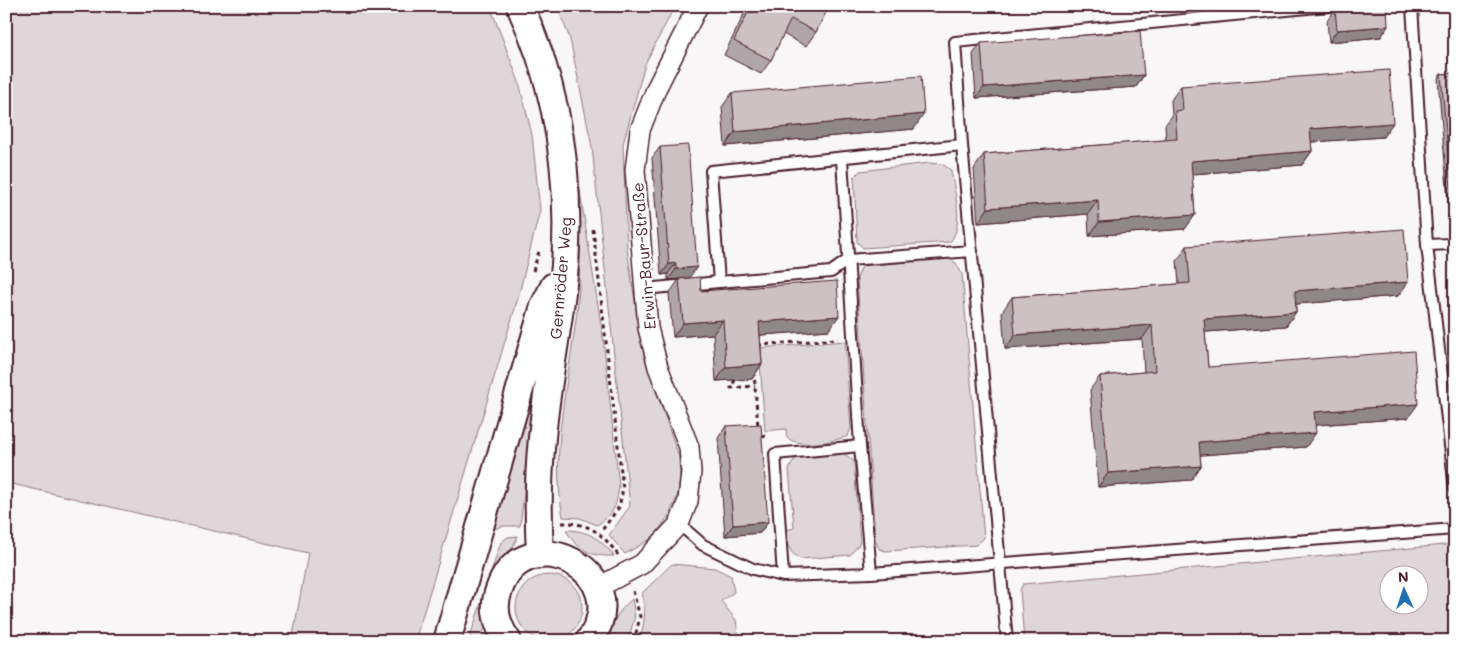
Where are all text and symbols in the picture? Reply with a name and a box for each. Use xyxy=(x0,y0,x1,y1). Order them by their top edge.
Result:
street label: Erwin-Baur-Straße xyxy=(626,182,660,330)
street label: Gernröder Weg xyxy=(544,216,576,340)
north arrow xyxy=(1378,564,1428,614)
text: N xyxy=(1397,567,1409,586)

